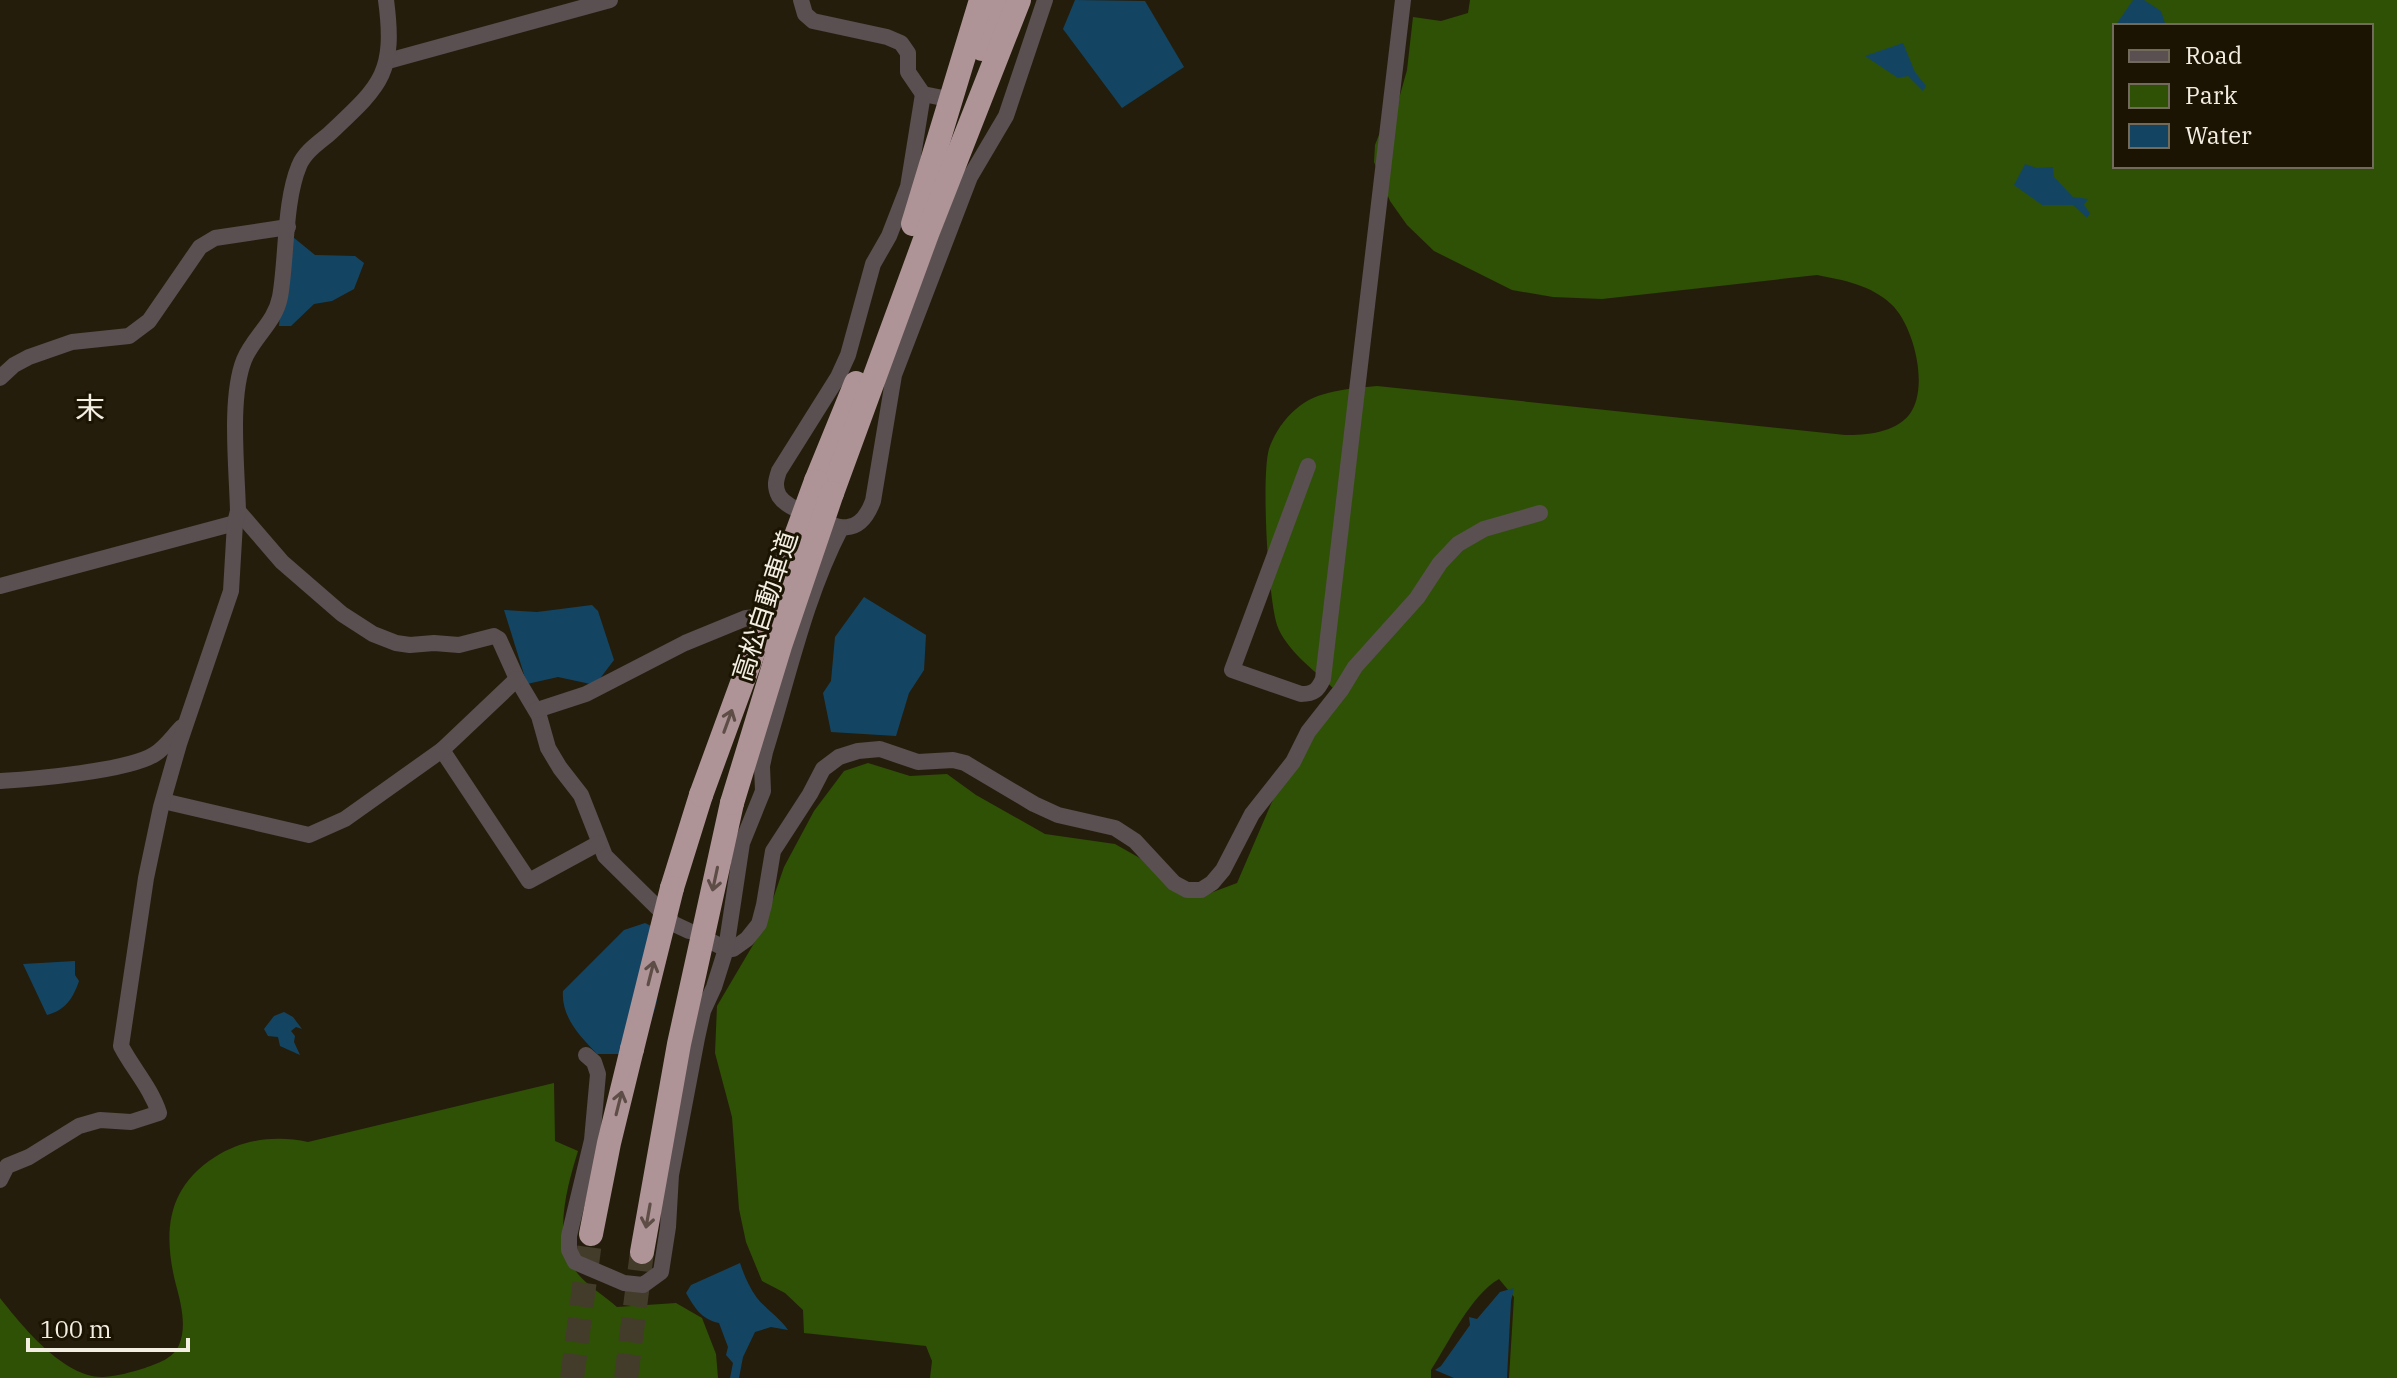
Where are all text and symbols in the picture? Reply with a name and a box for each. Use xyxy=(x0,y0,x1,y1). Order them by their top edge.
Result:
legend xyxy=(2113,24,2373,168)
text: Road xyxy=(2185,39,2242,71)
text: Park xyxy=(2185,79,2237,111)
text: Water xyxy=(2185,119,2252,151)
district label: 末 xyxy=(75,388,105,427)
street label: 高松自動車道 xyxy=(724,526,804,685)
one-way arrow xyxy=(722,710,736,734)
one-way arrow xyxy=(707,866,722,891)
one-way arrow xyxy=(644,961,659,987)
one-way arrow xyxy=(612,1091,627,1117)
one-way arrow xyxy=(640,1203,655,1229)
scale bar xyxy=(28,1302,188,1352)
text: 100 m xyxy=(40,1313,112,1345)

